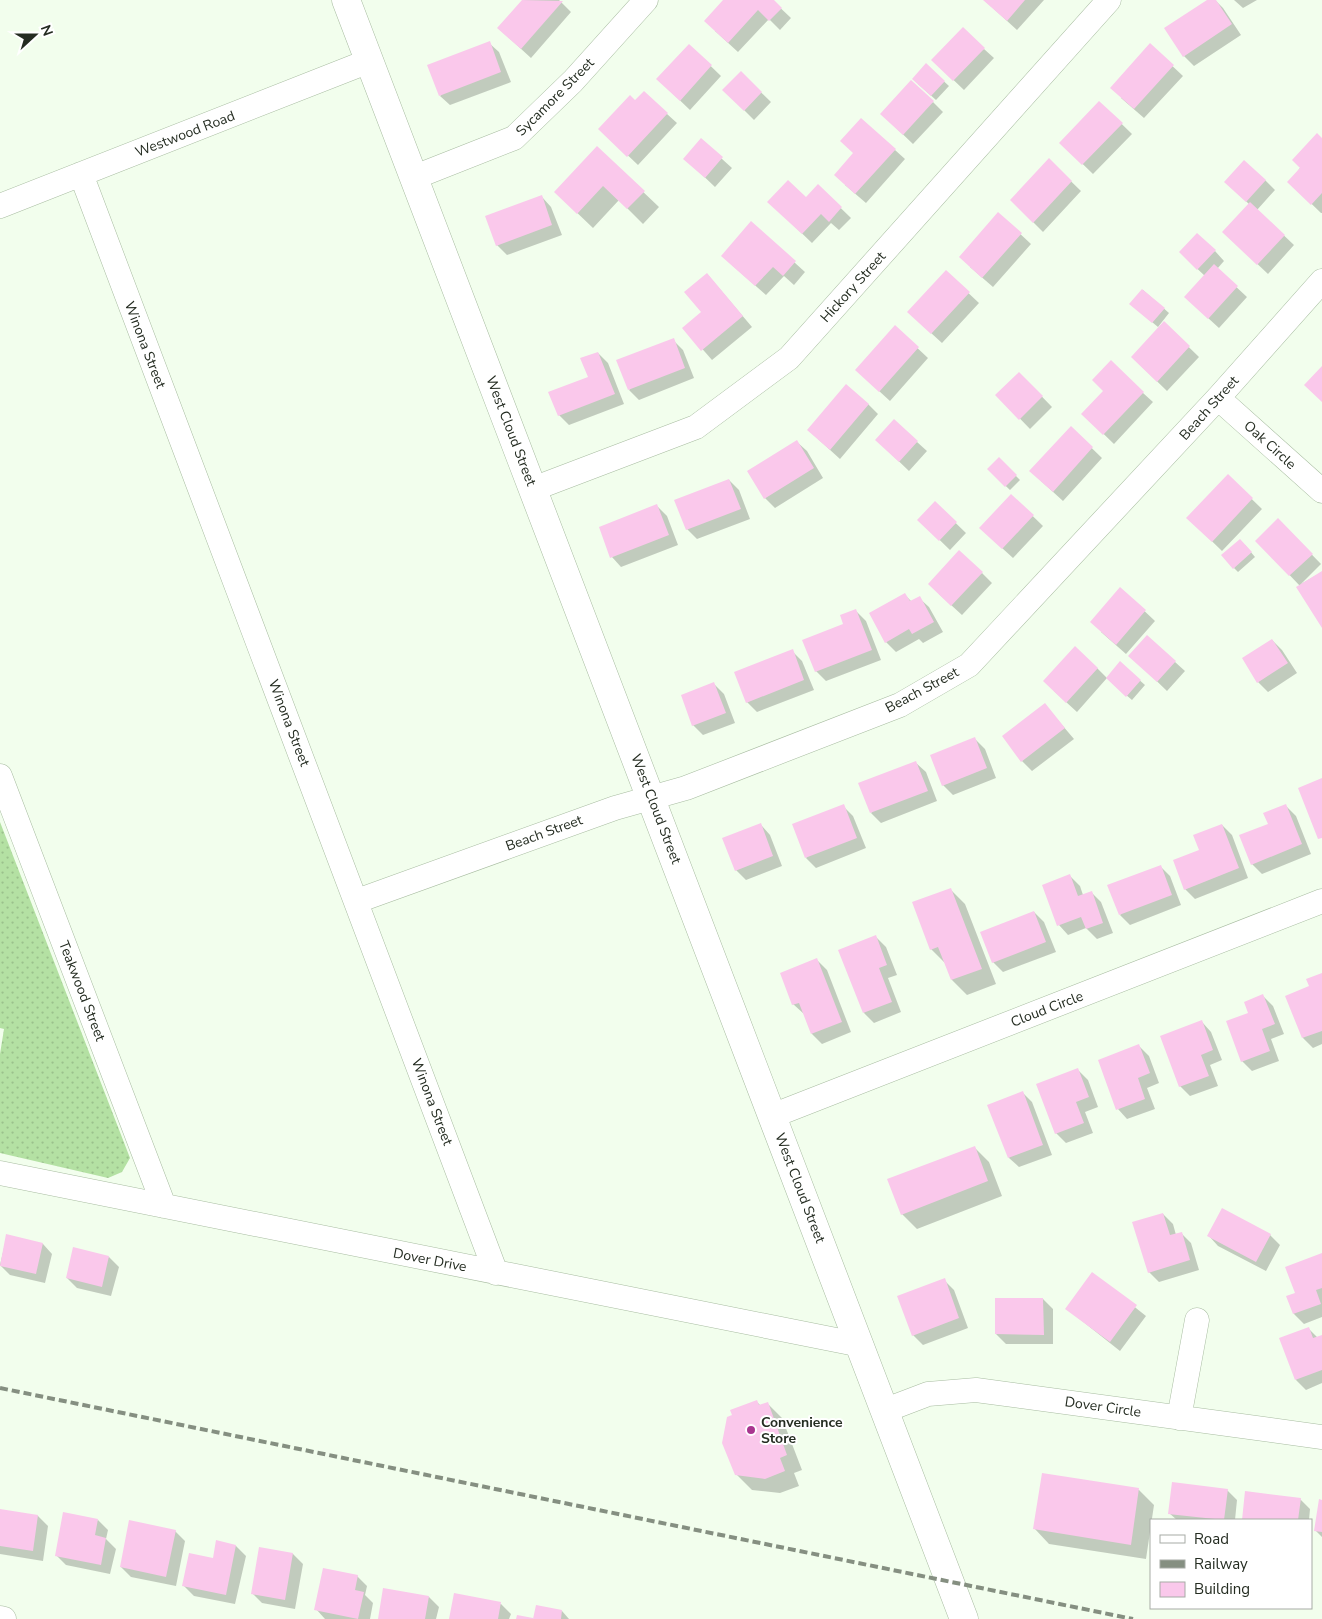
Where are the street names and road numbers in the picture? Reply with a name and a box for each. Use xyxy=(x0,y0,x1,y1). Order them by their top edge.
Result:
street label: Sycamore Street xyxy=(512,54,598,140)
street label: Westwood Road xyxy=(132,106,238,162)
street label: Hickory Street xyxy=(816,247,890,327)
street label: Winona Street xyxy=(120,299,170,391)
street label: Beach Street xyxy=(1175,372,1243,444)
street label: West Cloud Street xyxy=(481,373,541,489)
street label: Oak Circle xyxy=(1240,416,1300,474)
street label: Beach Street xyxy=(882,663,962,717)
street label: Winona Street xyxy=(264,677,314,769)
street label: West Cloud Street xyxy=(626,751,686,867)
street label: Beach Street xyxy=(503,810,585,856)
street label: Teakwood Street xyxy=(54,938,110,1044)
street label: Cloud Circle xyxy=(1008,986,1086,1032)
street label: Winona Street xyxy=(407,1056,457,1148)
street label: West Cloud Street xyxy=(770,1130,830,1246)
street label: Dover Drive xyxy=(392,1244,468,1276)
street label: Dover Circle xyxy=(1064,1392,1142,1422)

